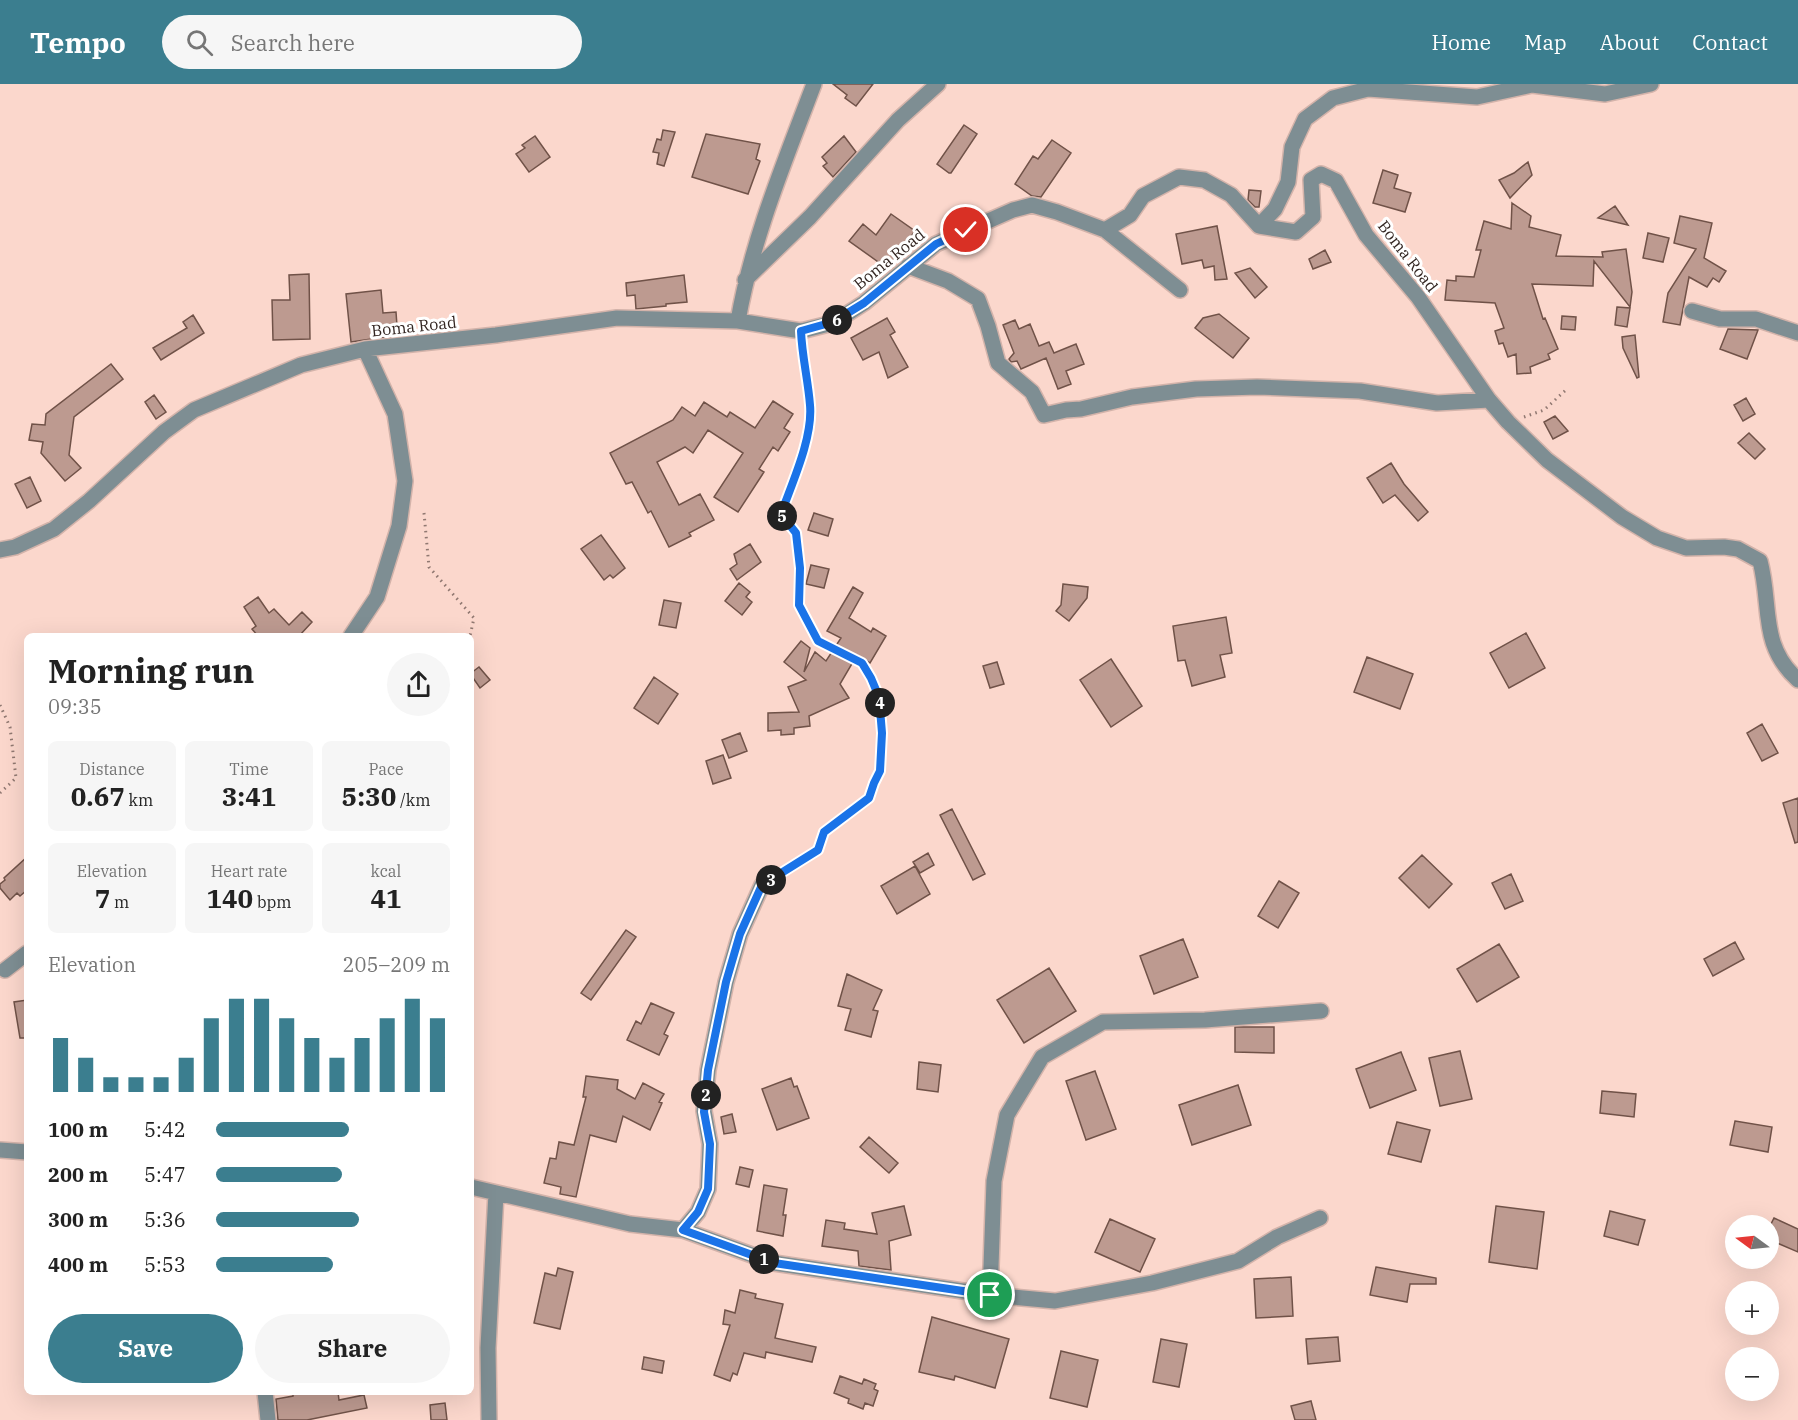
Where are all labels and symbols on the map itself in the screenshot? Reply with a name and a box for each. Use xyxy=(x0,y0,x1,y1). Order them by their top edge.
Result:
pin xyxy=(940,204,991,255)
street label: Boma Road xyxy=(1374,216,1442,296)
street label: Boma Road xyxy=(849,224,929,294)
pin: 6 xyxy=(822,305,852,335)
street label: Boma Road xyxy=(370,312,458,340)
pin: 5 xyxy=(767,501,797,531)
pin: 4 xyxy=(865,688,895,718)
pin: 3 xyxy=(756,865,786,895)
pin: 2 xyxy=(691,1080,721,1110)
north arrow xyxy=(1725,1215,1779,1269)
pin: 1 xyxy=(749,1244,779,1274)
pin xyxy=(964,1269,1015,1320)

